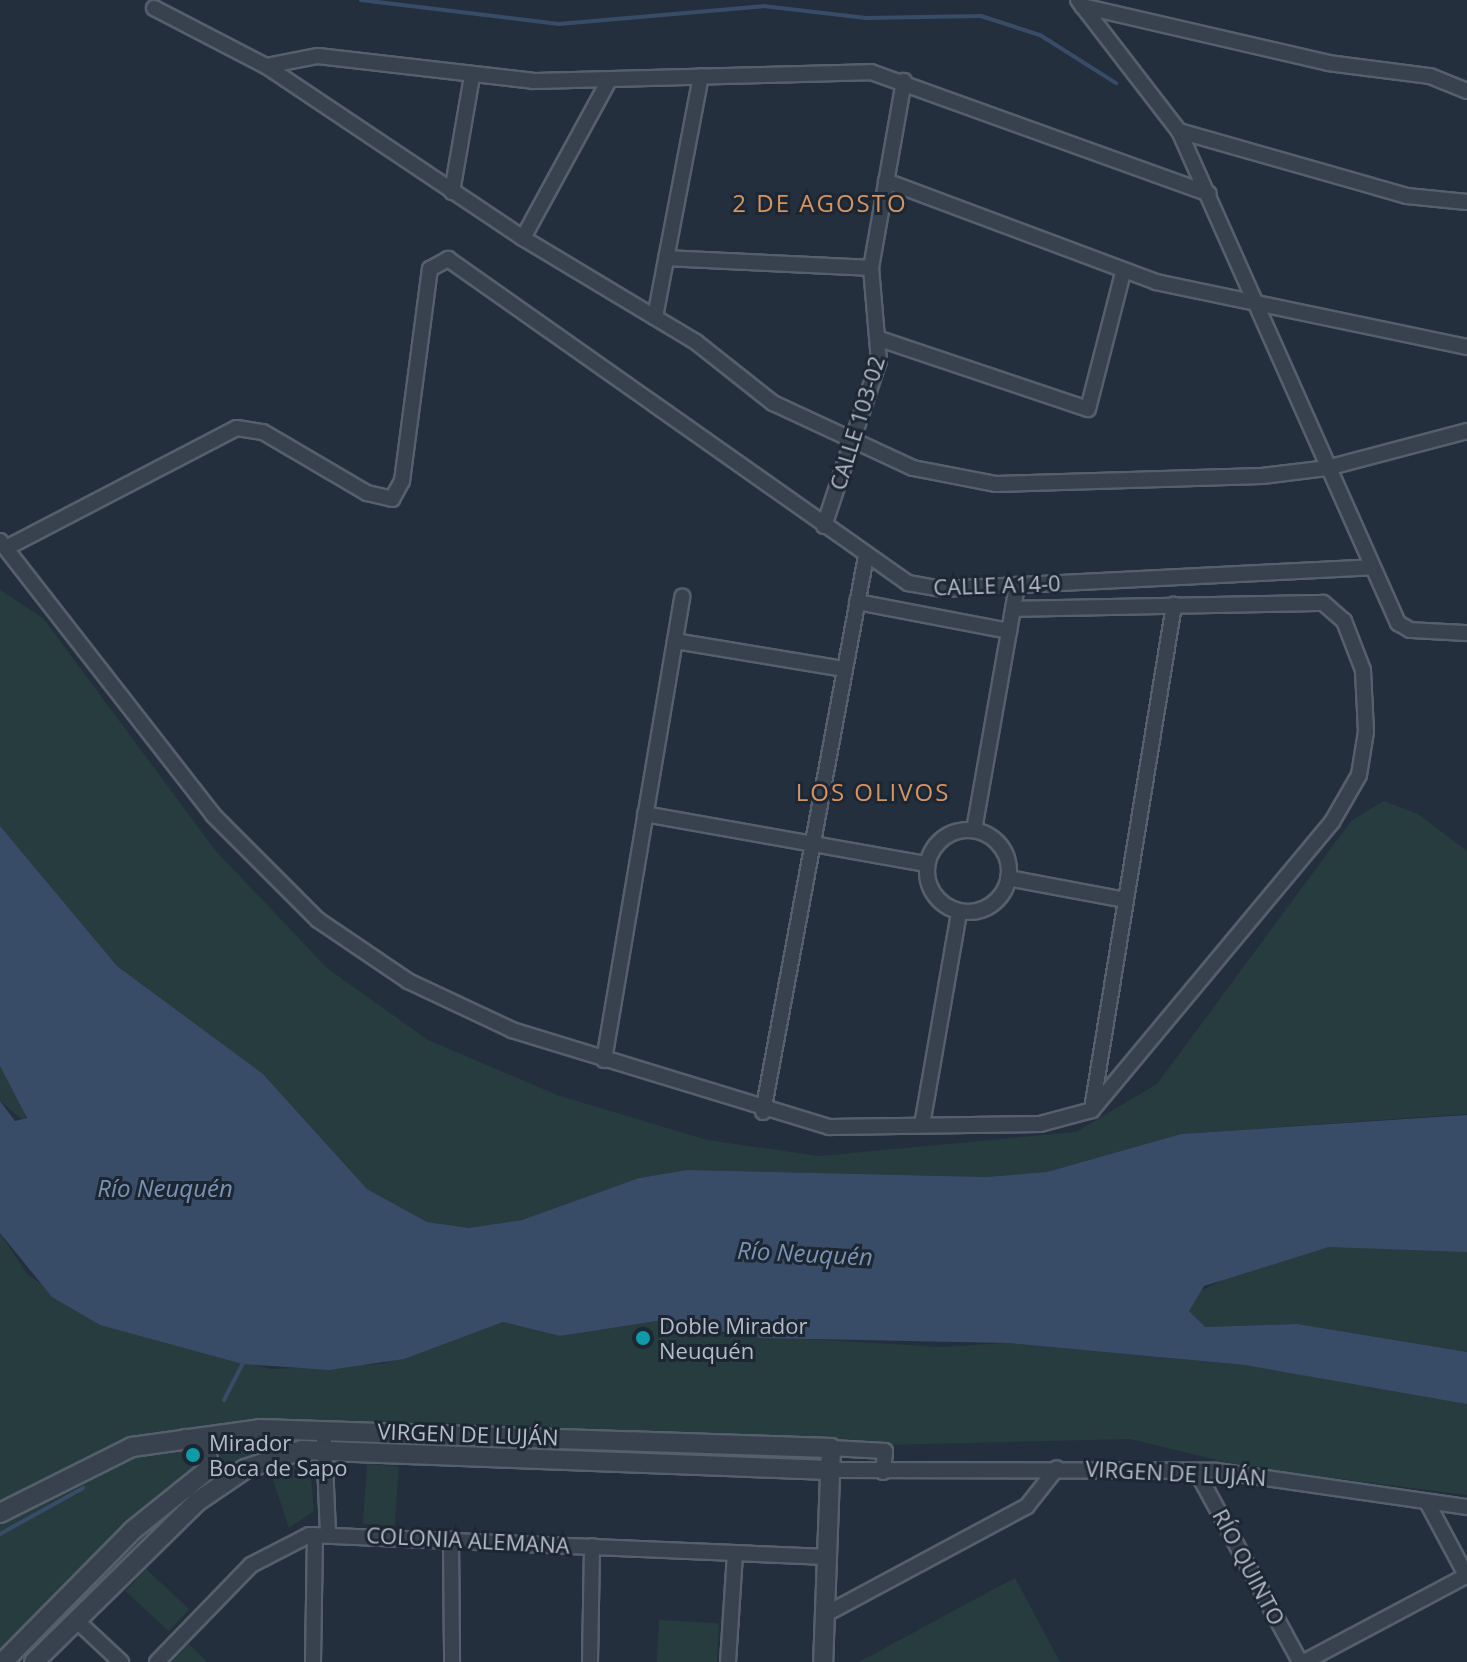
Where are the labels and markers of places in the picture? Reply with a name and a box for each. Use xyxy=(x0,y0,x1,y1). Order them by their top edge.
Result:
place label: Doble Mirador Neuquén xyxy=(659,1312,808,1364)
marker: Doble Mirador Neuquén xyxy=(634,1329,652,1347)
place label: Mirador Boca de Sapo xyxy=(209,1429,347,1480)
marker: Mirador Boca de Sapo xyxy=(184,1446,202,1464)

